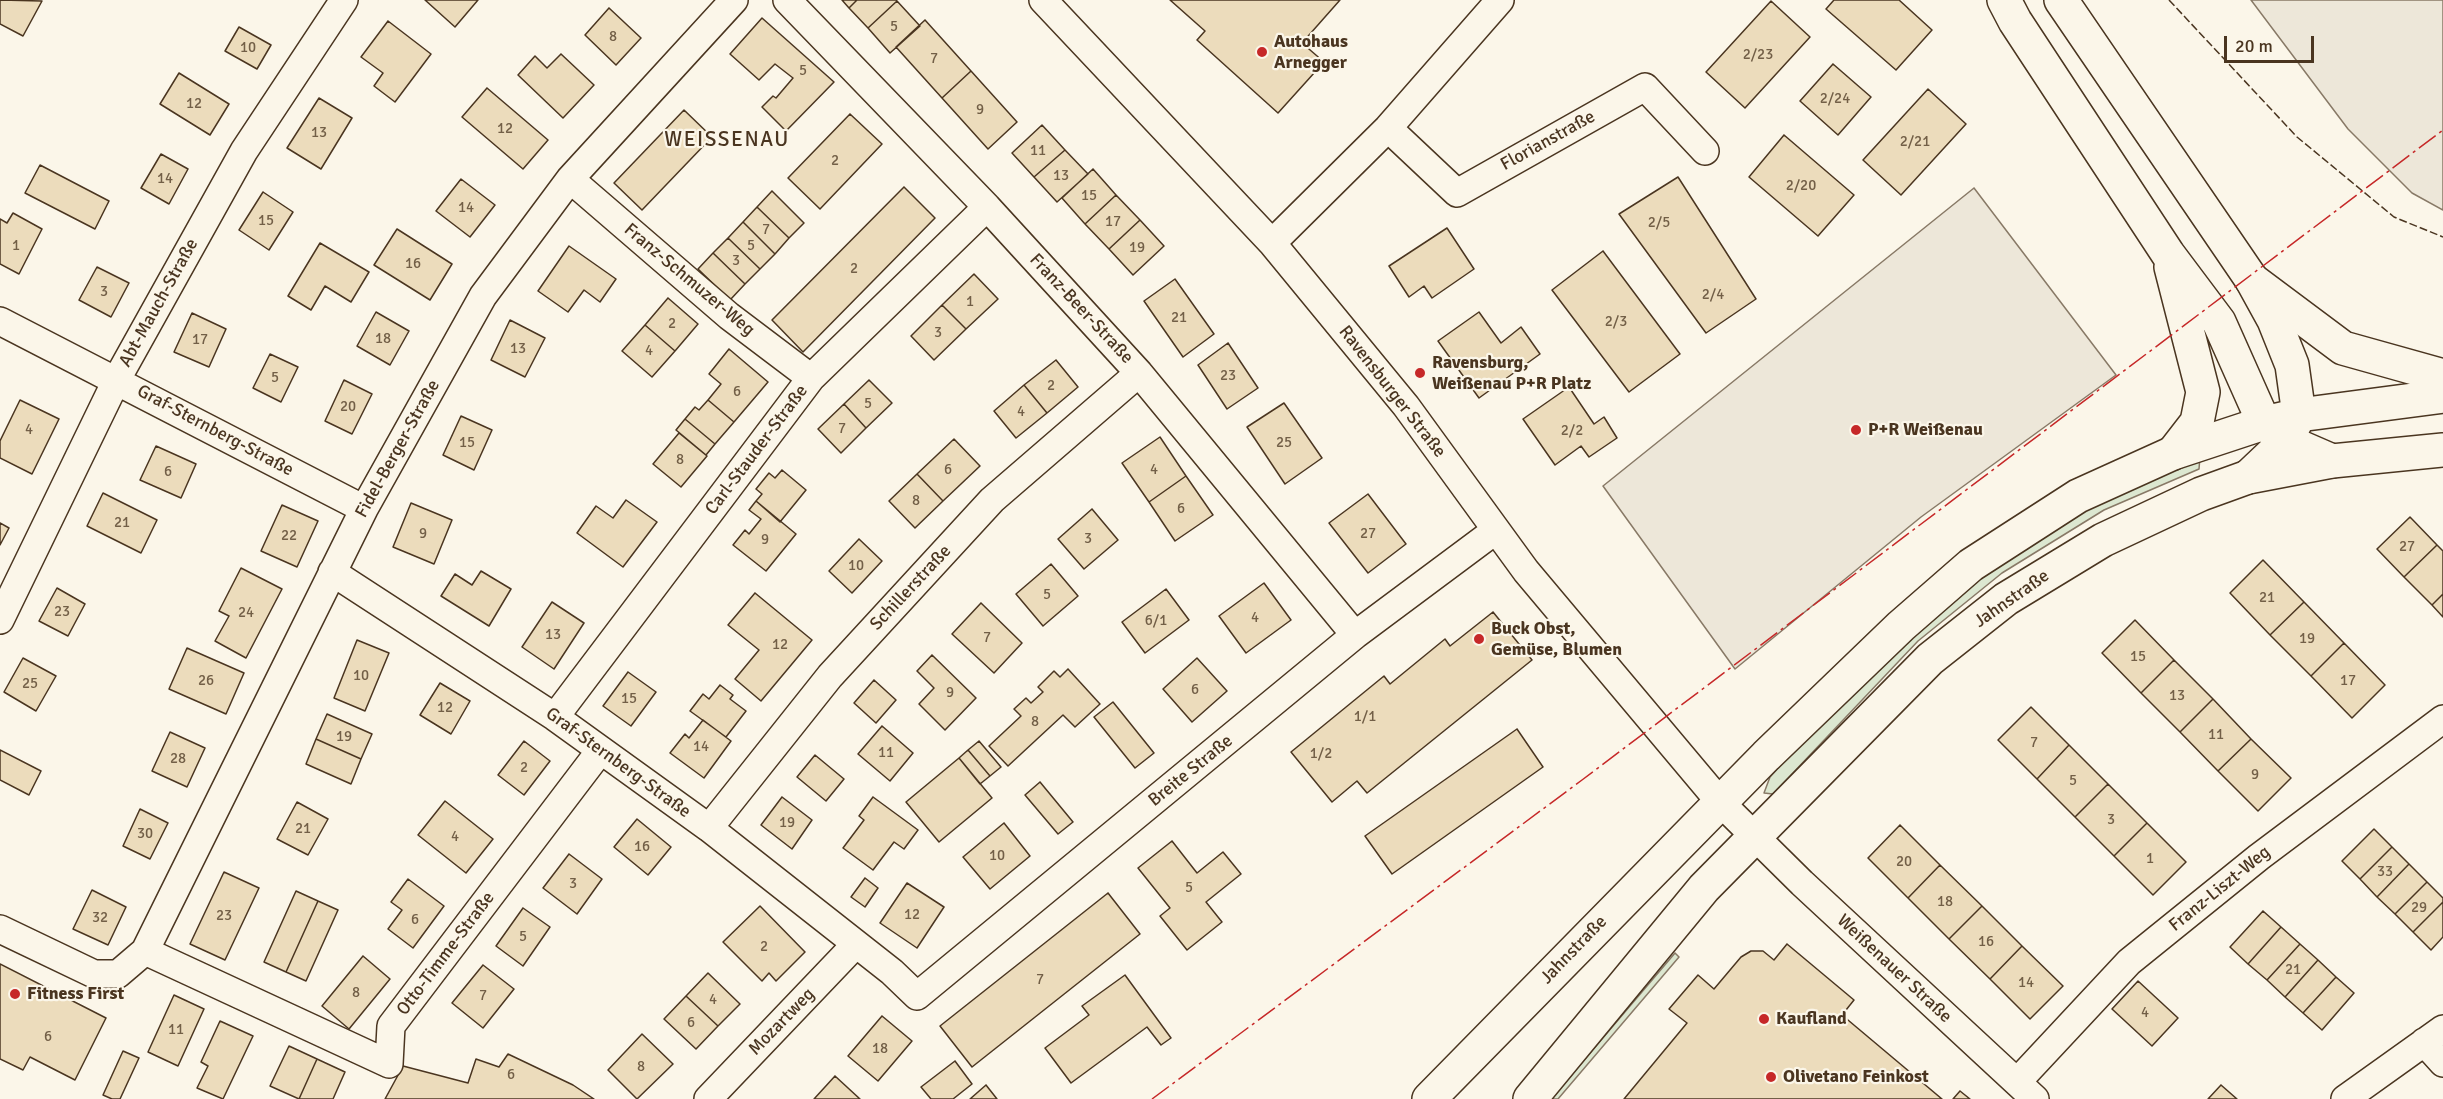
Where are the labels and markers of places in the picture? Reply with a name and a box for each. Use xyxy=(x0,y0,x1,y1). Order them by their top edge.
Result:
place label: Autohaus Arnegger xyxy=(1274,31,1348,74)
marker: Autohaus Arnegger xyxy=(1255,45,1269,59)
place label: Ravensburg, Weißenau P+R Platz xyxy=(1432,352,1591,394)
marker: Ravensburg, Weißenau P+R Platz xyxy=(1413,366,1427,380)
place label: P+R Weißenau xyxy=(1868,419,1983,441)
marker: P+R Weißenau xyxy=(1849,423,1863,437)
place label: Buck Obst, Gemüse, Blumen xyxy=(1491,618,1622,660)
marker: Buck Obst, Gemüse, Blumen xyxy=(1472,632,1486,646)
place label: Fitness First xyxy=(27,983,124,1005)
marker: Fitness First xyxy=(8,987,22,1001)
place label: Kaufland xyxy=(1776,1008,1847,1030)
marker: Kaufland xyxy=(1757,1012,1771,1026)
place label: Olivetano Feinkost xyxy=(1783,1066,1929,1088)
marker: Olivetano Feinkost xyxy=(1764,1070,1778,1084)

